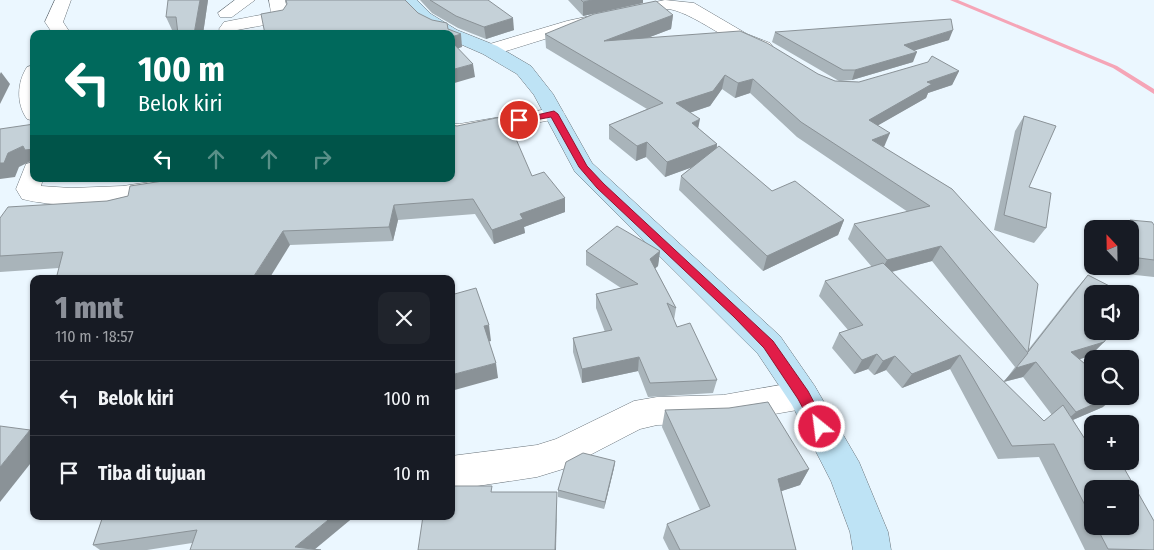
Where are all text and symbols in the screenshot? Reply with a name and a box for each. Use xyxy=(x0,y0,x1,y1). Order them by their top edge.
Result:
text: 100 m xyxy=(138,48,225,90)
icon: left xyxy=(55,50,120,115)
text: Belok kiri xyxy=(138,90,223,117)
pin xyxy=(498,99,540,141)
icon: arrive xyxy=(505,106,533,134)
icon: left xyxy=(149,145,177,173)
icon: ahead xyxy=(202,145,230,173)
icon: ahead xyxy=(255,145,283,173)
icon: right xyxy=(308,145,336,173)
north arrow xyxy=(1084,220,1139,275)
map controls xyxy=(1084,220,1139,535)
button: sound xyxy=(1084,285,1139,340)
text: 1 mnt xyxy=(55,290,123,326)
button: close xyxy=(378,292,430,344)
text: 110 m · 18:57 xyxy=(55,327,134,346)
button: search xyxy=(1084,350,1139,405)
icon: left xyxy=(55,384,83,412)
text: Belok kiri xyxy=(98,387,174,410)
text: 100 m xyxy=(384,387,430,410)
position arrow xyxy=(793,400,845,452)
button: + xyxy=(1084,415,1139,470)
icon: arrive xyxy=(55,459,83,487)
text: Tiba di tujuan xyxy=(98,462,206,485)
text: 10 m xyxy=(394,462,430,485)
button: − xyxy=(1084,480,1139,535)

